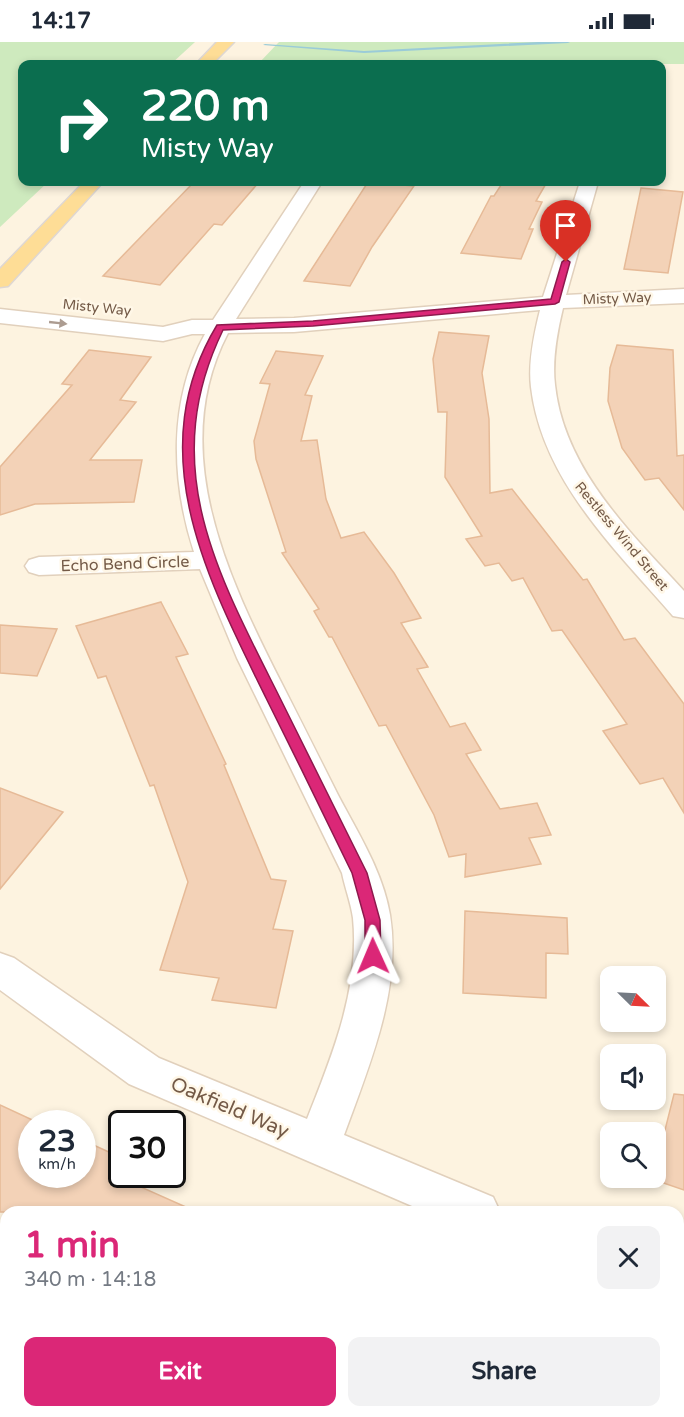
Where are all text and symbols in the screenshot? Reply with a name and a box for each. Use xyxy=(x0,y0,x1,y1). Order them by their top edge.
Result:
text: 14:17 xyxy=(30,8,91,34)
text: 220 m xyxy=(141,81,270,132)
icon: right xyxy=(42,84,120,162)
text: Misty Way xyxy=(141,132,274,165)
pin xyxy=(540,200,591,262)
icon: arrive xyxy=(549,209,582,242)
street label: Misty Way xyxy=(582,289,652,308)
street label: Misty Way xyxy=(62,295,133,320)
one-way arrow xyxy=(49,318,68,327)
street label: Restless Wind Street xyxy=(571,478,673,595)
street label: Echo Bend Circle xyxy=(60,552,190,576)
position arrow xyxy=(341,924,405,988)
north arrow xyxy=(600,966,666,1032)
map controls xyxy=(600,966,666,1188)
button: sound xyxy=(600,1044,666,1110)
street label: Oakfield Way xyxy=(167,1072,293,1144)
speed limit sign: 30 xyxy=(108,1110,186,1188)
button: search xyxy=(600,1122,666,1188)
text: 23 xyxy=(38,1123,76,1160)
text: km/h xyxy=(38,1155,76,1173)
text: 1 min xyxy=(24,1224,120,1267)
button: close xyxy=(597,1226,660,1289)
text: 340 m · 14:18 xyxy=(24,1268,156,1292)
button: Exit xyxy=(24,1337,336,1406)
button: Share xyxy=(348,1337,660,1406)

